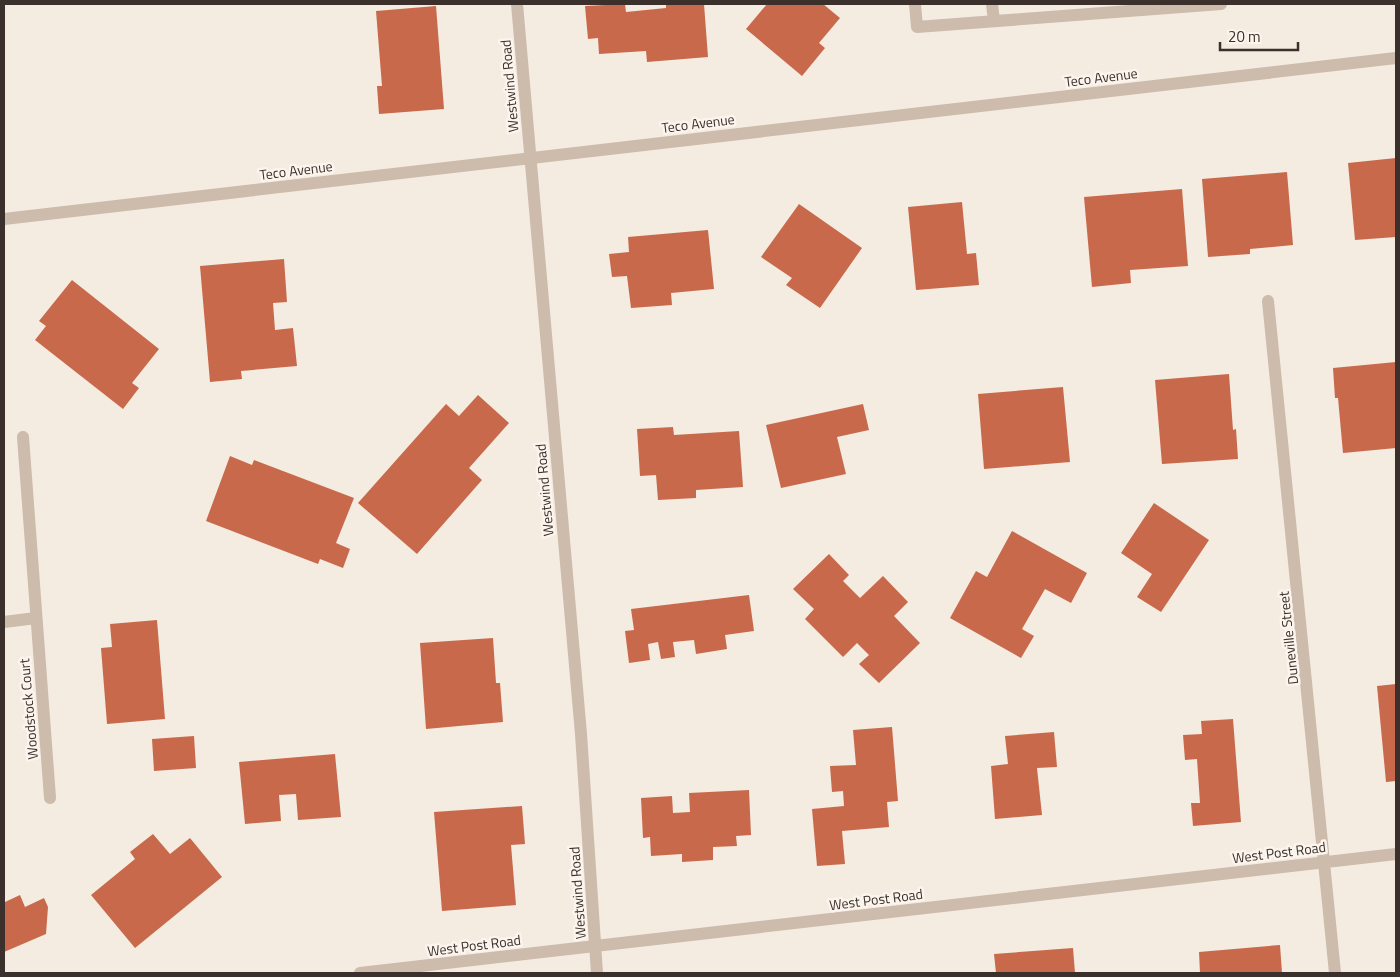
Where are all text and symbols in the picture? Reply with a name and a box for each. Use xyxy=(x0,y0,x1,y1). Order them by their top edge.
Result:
scale bar xyxy=(1220,20,1298,52)
text: 20 m xyxy=(1228,25,1261,48)
street label: Westwind Road xyxy=(495,39,523,133)
street label: Teco Avenue xyxy=(1063,62,1139,92)
street label: Teco Avenue xyxy=(660,108,736,138)
street label: Teco Avenue xyxy=(258,155,334,185)
street label: Westwind Road xyxy=(530,443,558,537)
street label: Duneville Street xyxy=(1273,590,1303,686)
street label: Woodstock Court xyxy=(13,658,43,760)
street label: West Post Road xyxy=(1231,836,1327,868)
street label: Westwind Road xyxy=(563,846,591,940)
street label: West Post Road xyxy=(828,883,924,915)
street label: West Post Road xyxy=(426,929,522,961)

